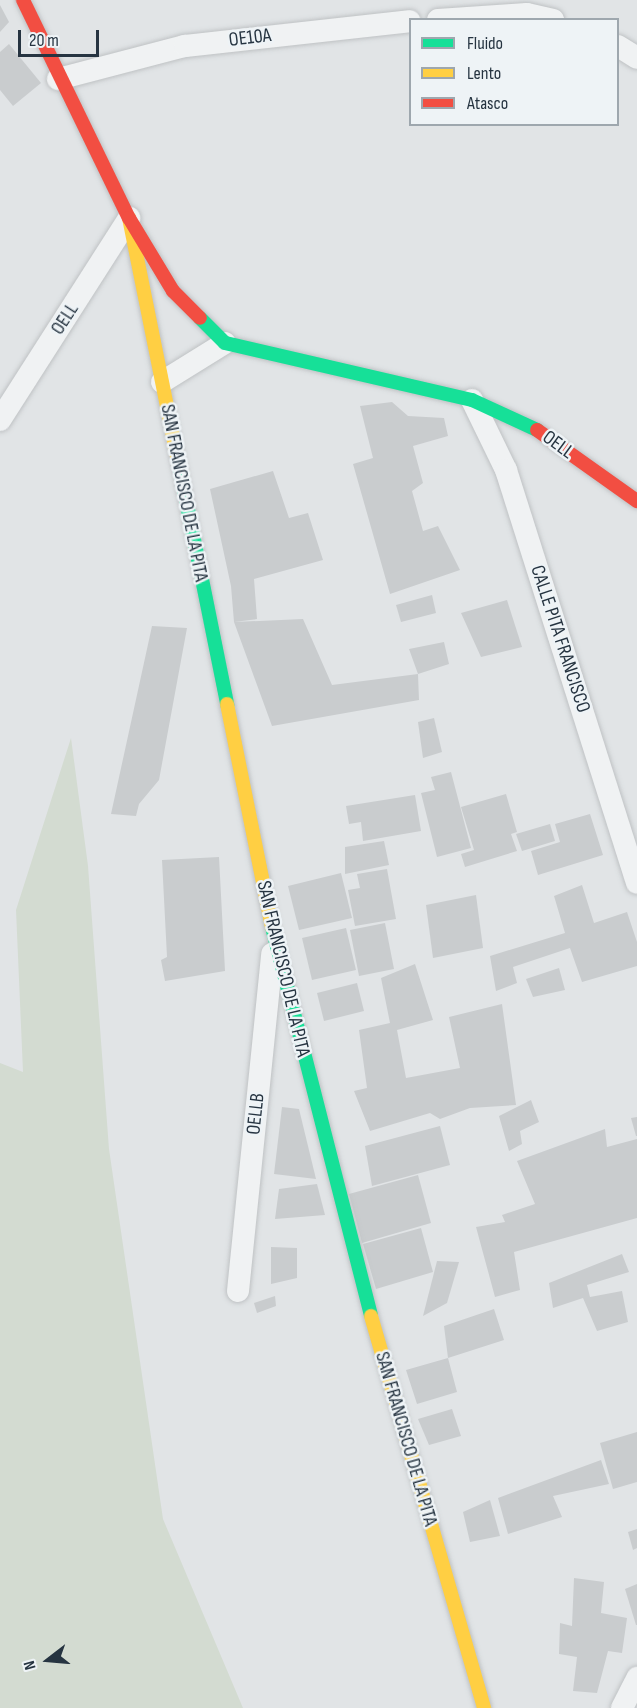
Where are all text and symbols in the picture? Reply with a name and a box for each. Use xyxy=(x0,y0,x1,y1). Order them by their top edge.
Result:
scale bar xyxy=(21,18,102,56)
legend xyxy=(409,18,619,126)
street label: OE10A xyxy=(227,24,273,52)
text: 20 m xyxy=(29,30,59,51)
text: Fluido xyxy=(467,33,503,54)
text: Lento xyxy=(467,63,501,84)
text: Atasco xyxy=(467,93,508,114)
street label: OELL xyxy=(46,299,84,339)
street label: SAN FRANCISCO DE LA PITA xyxy=(155,402,213,584)
street label: OELL xyxy=(538,426,578,464)
street label: CALLE PITA FRANCISCO xyxy=(525,562,595,716)
street label: SAN FRANCISCO DE LA PITA xyxy=(251,879,315,1059)
street label: OELLB xyxy=(242,1092,270,1136)
street label: SAN FRANCISCO DE LA PITA xyxy=(370,1349,442,1529)
north arrow xyxy=(18,1630,78,1690)
text: N xyxy=(20,1658,41,1672)

